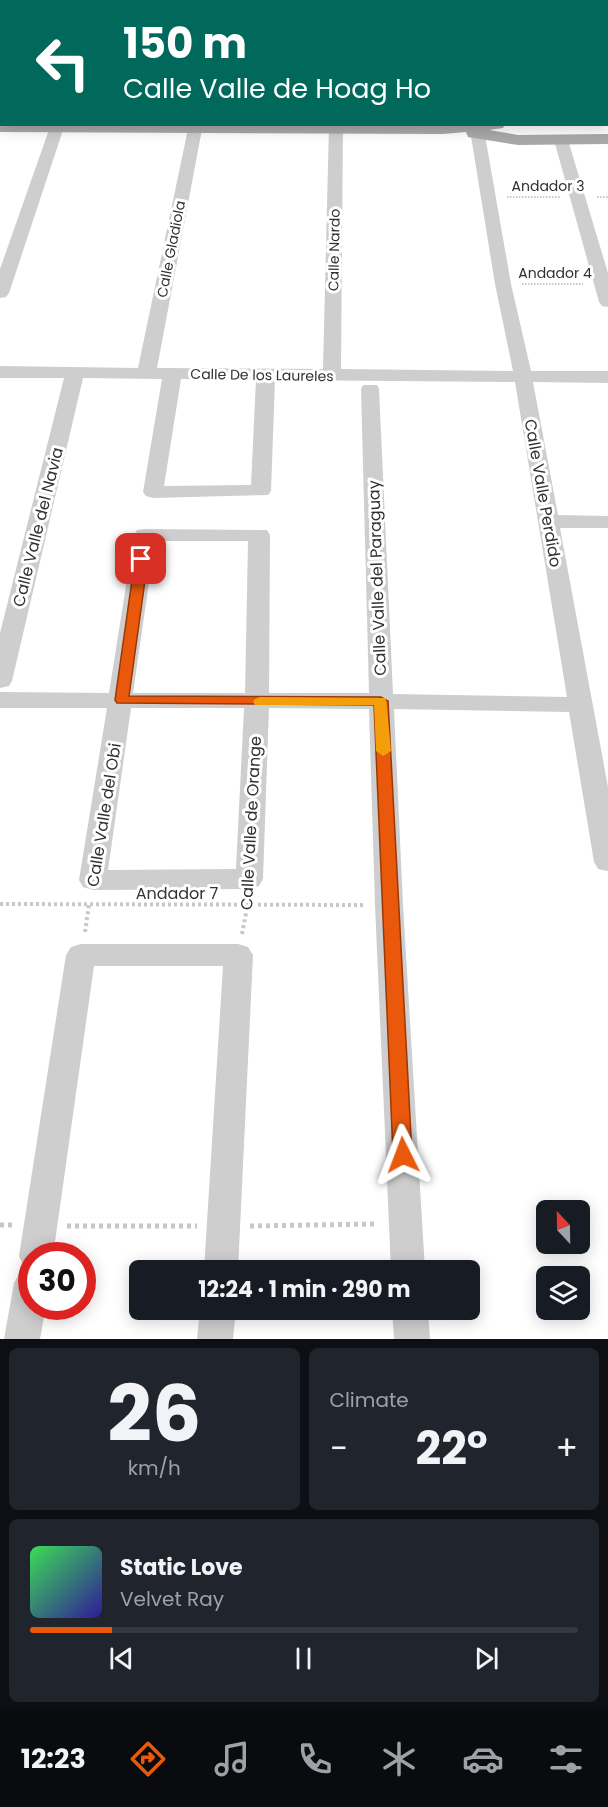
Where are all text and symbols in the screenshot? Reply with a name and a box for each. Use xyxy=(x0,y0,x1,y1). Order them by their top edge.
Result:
text: 150 m xyxy=(123,14,247,73)
icon: left xyxy=(24,24,102,102)
text: Calle Valle de Hoag Ho xyxy=(123,70,431,107)
street label: Andador 3 xyxy=(512,176,584,196)
street label: Calle Gladiola xyxy=(152,199,190,299)
street label: Calle Nardo xyxy=(323,209,345,291)
street label: Andador 4 xyxy=(518,263,592,283)
street label: Calle De los Laureles xyxy=(190,364,334,386)
street label: Calle Valle Perdido xyxy=(519,417,567,569)
street label: Calle Valle del Navia xyxy=(7,445,69,609)
street label: Calle Valle del Paraguay xyxy=(362,480,392,676)
pin xyxy=(115,533,166,584)
icon: arrive xyxy=(124,542,157,575)
street label: Calle Valle de Orange xyxy=(235,735,267,911)
street label: Calle Valle del Obi xyxy=(81,741,127,889)
street label: Andador 7 xyxy=(136,882,219,905)
position arrow xyxy=(371,1123,435,1187)
north arrow xyxy=(536,1200,590,1254)
map controls xyxy=(536,1200,590,1320)
speed limit sign: 30 xyxy=(18,1242,96,1320)
button: layers xyxy=(536,1266,590,1320)
text: 12:24 · 1 min · 290 m xyxy=(198,1274,411,1305)
text: 26 xyxy=(107,1359,201,1468)
text: Climate xyxy=(330,1386,409,1414)
text: 22° xyxy=(415,1417,488,1480)
text: − xyxy=(330,1425,348,1472)
text: + xyxy=(555,1425,578,1472)
text: km/h xyxy=(128,1454,181,1482)
text: Static Love xyxy=(120,1552,243,1583)
text: Velvet Ray xyxy=(120,1585,224,1613)
icon: previous xyxy=(105,1642,138,1675)
icon: pause xyxy=(287,1642,320,1675)
icon: next xyxy=(470,1642,503,1675)
icon: directions xyxy=(127,1738,169,1780)
icon: music xyxy=(211,1738,253,1780)
icon: phone xyxy=(294,1738,336,1780)
icon: climate xyxy=(378,1738,420,1780)
icon: car xyxy=(462,1738,504,1780)
icon: filters xyxy=(545,1738,587,1780)
text: 12:23 xyxy=(21,1740,86,1777)

